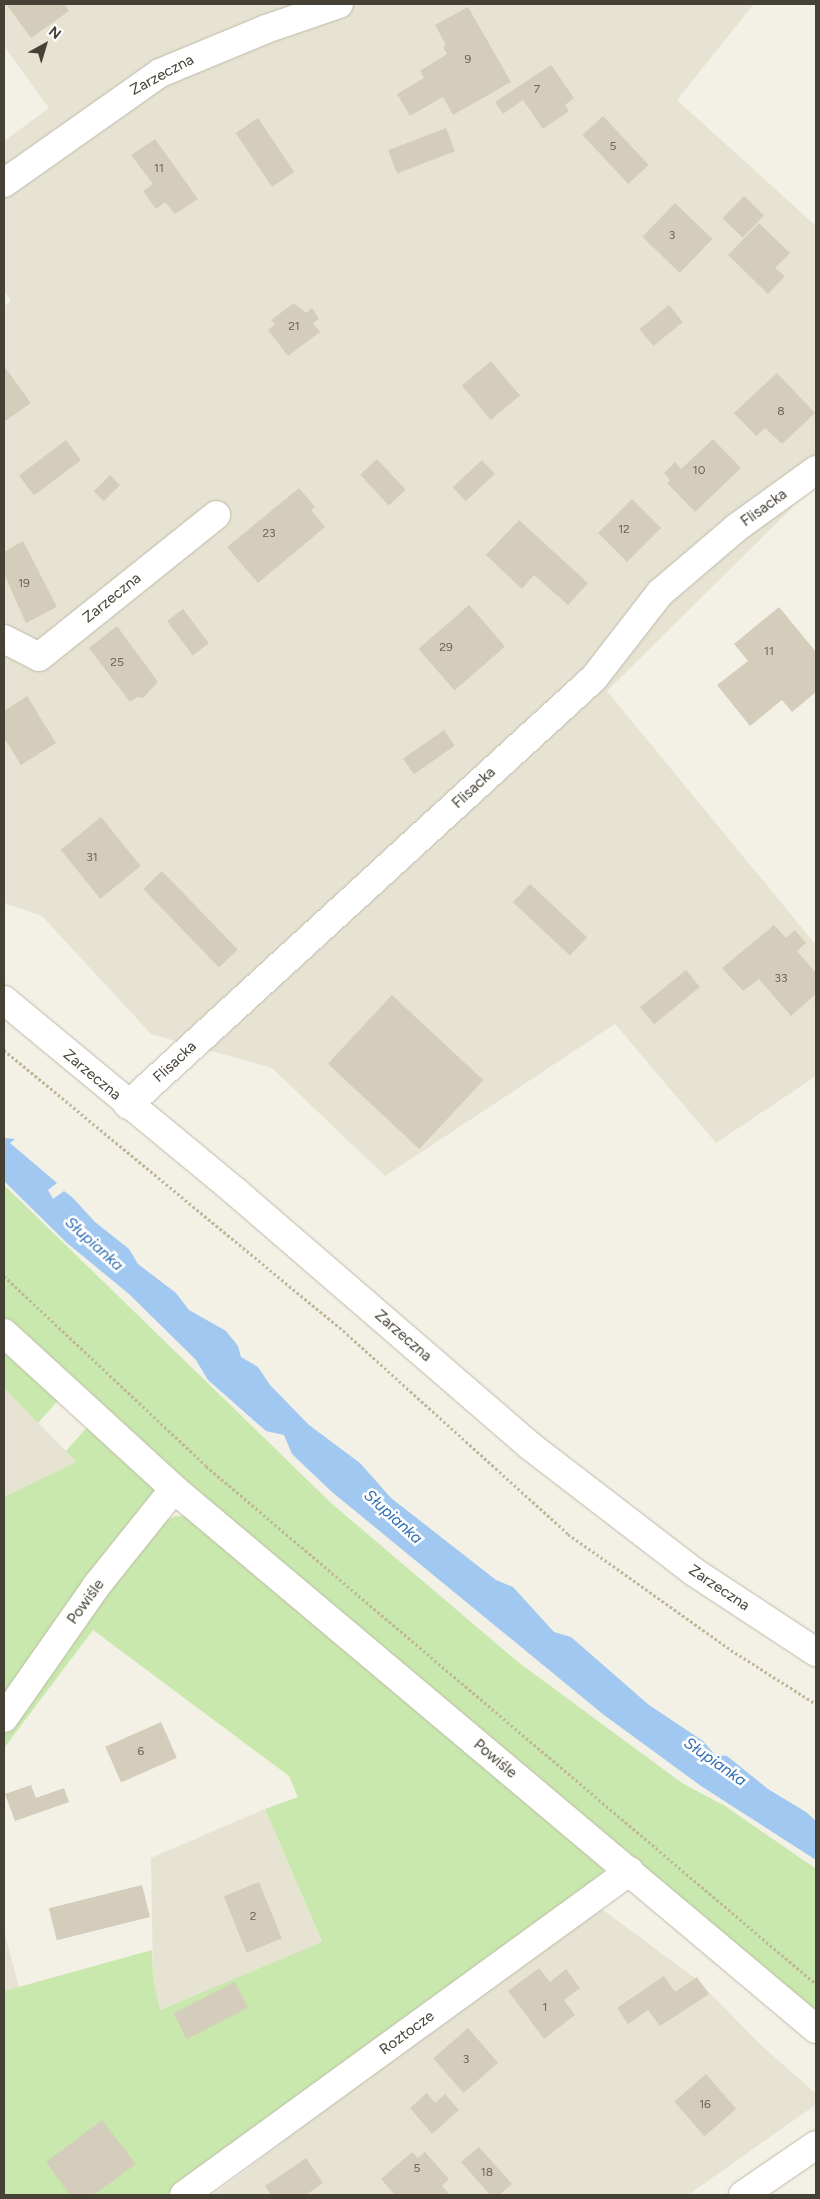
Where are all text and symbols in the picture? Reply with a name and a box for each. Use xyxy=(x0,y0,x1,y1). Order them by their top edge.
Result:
north arrow xyxy=(20,20,70,70)
text: N xyxy=(45,23,64,43)
street label: Zarzeczna xyxy=(127,51,197,99)
house number: 9 xyxy=(465,53,471,67)
house number: 7 xyxy=(534,83,540,97)
house number: 5 xyxy=(610,140,616,154)
house number: 11 xyxy=(154,162,164,176)
house number: 3 xyxy=(669,229,675,243)
house number: 21 xyxy=(288,320,300,334)
house number: 8 xyxy=(777,405,785,419)
house number: 10 xyxy=(693,464,705,478)
street label: Flisacka xyxy=(737,485,791,531)
house number: 12 xyxy=(618,523,630,537)
house number: 23 xyxy=(262,527,276,541)
street label: Zarzeczna xyxy=(79,569,145,627)
house number: 19 xyxy=(18,577,30,591)
house number: 29 xyxy=(439,641,453,655)
house number: 11 xyxy=(764,645,774,659)
house number: 25 xyxy=(110,656,124,670)
street label: Flisacka xyxy=(449,764,499,812)
house number: 31 xyxy=(86,851,98,865)
house number: 33 xyxy=(774,972,788,986)
street label: Flisacka xyxy=(150,1038,200,1086)
street label: Zarzeczna xyxy=(60,1046,124,1104)
water label: Słupianka xyxy=(61,1213,127,1275)
street label: Zarzeczna xyxy=(371,1306,435,1366)
water label: Słupianka xyxy=(360,1486,426,1548)
street label: Zarzeczna xyxy=(685,1561,753,1615)
street label: Powiśle xyxy=(64,1576,108,1628)
water label: Słupianka xyxy=(680,1734,750,1790)
street label: Powiśle xyxy=(470,1736,520,1782)
house number: 6 xyxy=(138,1745,144,1759)
house number: 2 xyxy=(250,1910,256,1924)
house number: 1 xyxy=(543,2001,547,2015)
street label: Roztocze xyxy=(376,2007,438,2059)
house number: 3 xyxy=(463,2053,469,2067)
house number: 16 xyxy=(699,2098,711,2112)
house number: 5 xyxy=(414,2162,420,2176)
house number: 18 xyxy=(481,2166,493,2180)

